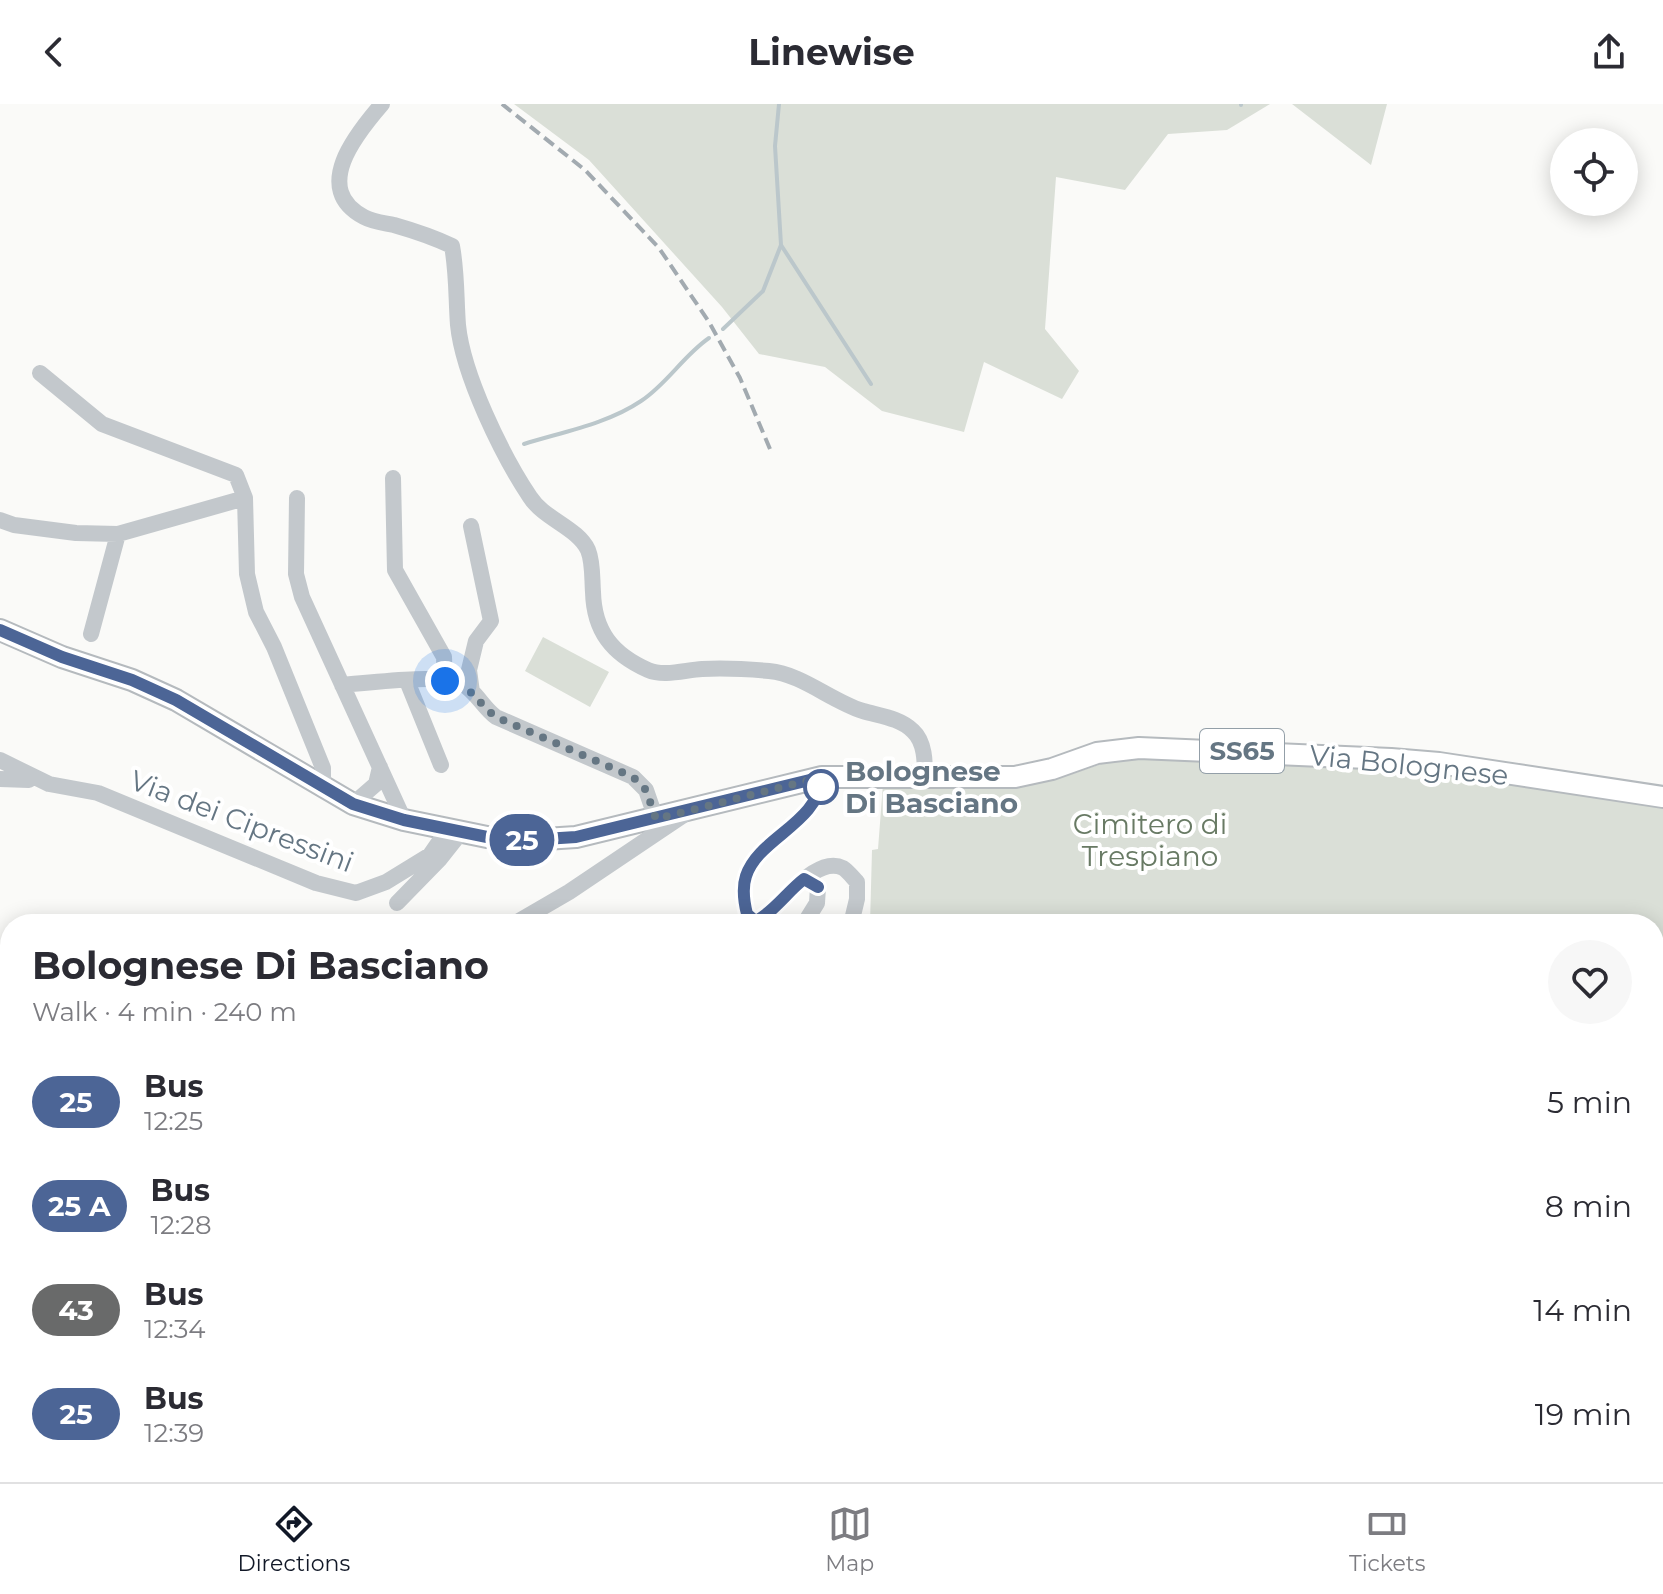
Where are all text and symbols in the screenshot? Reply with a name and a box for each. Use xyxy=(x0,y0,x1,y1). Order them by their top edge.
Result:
icon: back xyxy=(32,30,76,74)
text: Linewise xyxy=(748,30,915,74)
icon: share xyxy=(1587,30,1631,74)
map controls xyxy=(1550,128,1638,216)
button: locate xyxy=(1550,128,1638,216)
your location xyxy=(425,661,465,701)
road number: SS65 xyxy=(1200,729,1284,773)
street label: Via Bolognese xyxy=(1308,738,1510,792)
place label: Bolognese Di Basciano xyxy=(845,754,1018,820)
street label: Via dei Cipressini xyxy=(125,763,359,879)
marker: Bolognese Di Basciano xyxy=(804,770,838,804)
park label: Cimitero di Trespiano xyxy=(1073,807,1227,873)
line badge: 25 xyxy=(486,814,558,866)
text: 25 xyxy=(505,823,539,857)
button: heart xyxy=(1548,940,1632,1024)
text: Bolognese Di Basciano xyxy=(32,942,489,989)
text: Walk · 4 min · 240 m xyxy=(32,996,297,1028)
text: Bus xyxy=(144,1068,204,1105)
text: 5 min xyxy=(1547,1084,1632,1121)
text: 25 xyxy=(59,1085,93,1119)
text: 12:25 xyxy=(144,1105,203,1137)
text: Bus xyxy=(151,1172,210,1209)
text: 8 min xyxy=(1545,1188,1632,1225)
text: 25 A xyxy=(48,1189,111,1223)
text: 12:28 xyxy=(151,1209,212,1241)
text: Bus xyxy=(144,1276,204,1313)
text: 14 min xyxy=(1533,1292,1632,1329)
text: 43 xyxy=(58,1293,94,1327)
text: 12:34 xyxy=(144,1313,206,1345)
text: Bus xyxy=(144,1380,204,1417)
text: 19 min xyxy=(1535,1396,1632,1433)
text: 25 xyxy=(59,1397,93,1431)
text: 12:39 xyxy=(144,1417,204,1449)
tab: Directions xyxy=(237,1502,350,1577)
tab: Map xyxy=(825,1502,874,1577)
tab: Tickets xyxy=(1349,1502,1425,1577)

